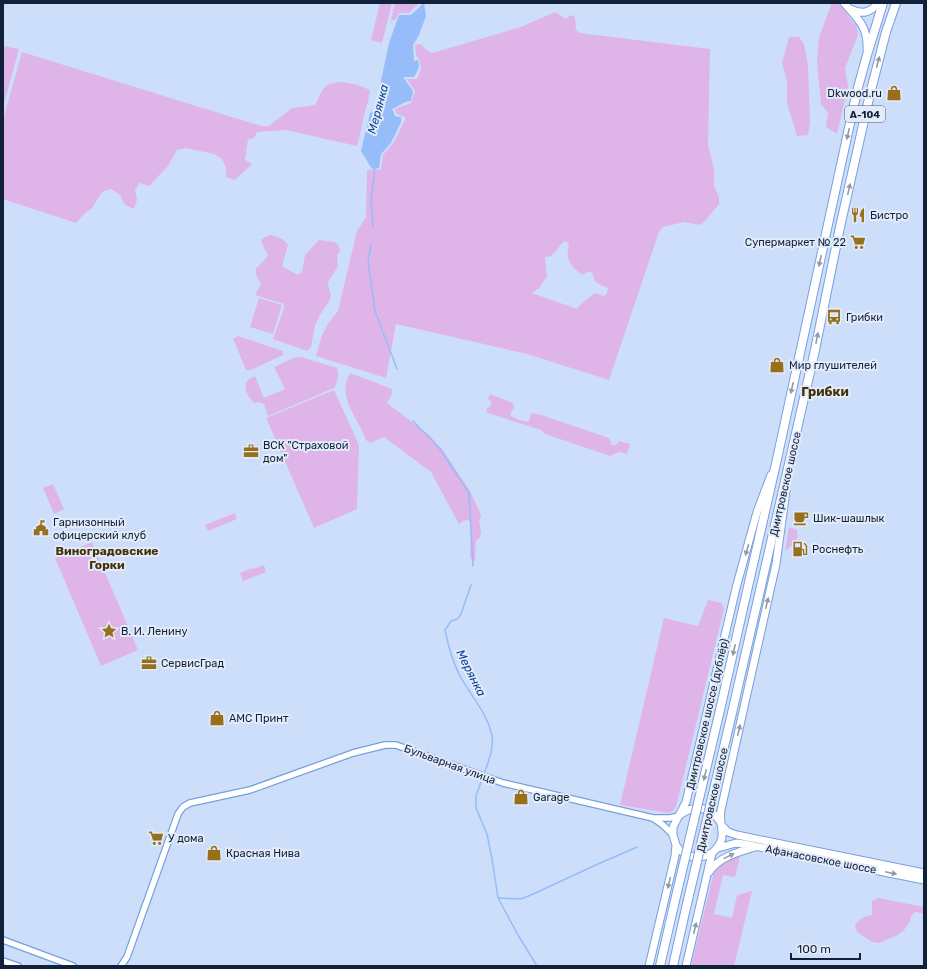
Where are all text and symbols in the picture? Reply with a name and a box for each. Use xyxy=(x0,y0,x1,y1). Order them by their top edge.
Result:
one-way arrow xyxy=(875,56,881,68)
water label: Мерянка xyxy=(365,83,391,135)
shop icon: Dkwood.ru xyxy=(885,84,903,102)
place label: Dkwood.ru xyxy=(827,87,882,100)
road number: А-104 xyxy=(845,106,885,122)
one-way arrow xyxy=(844,127,850,140)
one-way arrow xyxy=(846,183,852,195)
restaurant icon: Бистро xyxy=(849,206,867,224)
place label: Бистро xyxy=(870,209,908,222)
supermarket icon: Супермаркет № 22 xyxy=(849,233,867,251)
place label: Супермаркет № 22 xyxy=(745,236,846,249)
one-way arrow xyxy=(817,255,823,267)
bus stop icon: Грибки xyxy=(825,308,843,326)
place label: Грибки xyxy=(846,311,883,324)
one-way arrow xyxy=(815,331,821,344)
shop icon: Мир глушителей xyxy=(768,356,786,374)
place label: Мир глушителей xyxy=(789,359,877,372)
one-way arrow xyxy=(789,381,795,394)
district label: Грибки xyxy=(801,384,849,399)
street label: Дмитровское шоссе xyxy=(767,431,804,538)
place label: ВСК "Страховой дом" xyxy=(263,439,349,465)
office icon: ВСК "Страховой дом" xyxy=(242,442,260,460)
cafe icon: Шик-шашлык xyxy=(792,509,810,527)
place label: Шик-шашлык xyxy=(813,512,885,525)
place label: Гарнизонный офицерский клуб xyxy=(53,516,146,542)
public building icon: Гарнизонный офицерский клуб xyxy=(32,519,50,537)
fuel station icon: Роснефть xyxy=(791,540,809,558)
place label: Роснефть xyxy=(812,543,864,556)
district label: Виноградовские Горки xyxy=(56,544,158,572)
one-way arrow xyxy=(744,544,750,556)
one-way arrow xyxy=(765,597,771,610)
place icon: В. И. Ленину xyxy=(100,622,118,640)
place label: В. И. Ленину xyxy=(121,625,187,638)
street label: Дмитровское шоссе (дублёр) xyxy=(684,637,731,791)
one-way arrow xyxy=(730,644,736,656)
water label: Мерянка xyxy=(453,647,489,699)
office icon: СервисГрад xyxy=(140,654,158,672)
place label: СервисГрад xyxy=(161,657,224,670)
shop icon: АМС Принт xyxy=(208,709,226,727)
place label: АМС Принт xyxy=(229,712,289,725)
one-way arrow xyxy=(736,724,742,736)
street label: Бульварная улица xyxy=(402,742,497,787)
street label: Дмитровское шоссе xyxy=(694,747,731,854)
one-way arrow xyxy=(702,770,708,782)
shop icon: Garage xyxy=(512,788,530,806)
place label: Garage xyxy=(533,791,569,804)
supermarket icon: У дома xyxy=(147,829,165,847)
place label: У дома xyxy=(168,832,204,845)
street label: Афанасовское шоссе xyxy=(764,842,878,877)
shop icon: Красная Нива xyxy=(205,844,223,862)
place label: Красная Нива xyxy=(226,847,300,860)
one-way arrow xyxy=(723,853,735,859)
one-way arrow xyxy=(885,871,897,877)
one-way arrow xyxy=(666,877,672,889)
one-way arrow xyxy=(693,922,699,934)
scale bar xyxy=(791,935,860,961)
text: 100 m xyxy=(797,942,831,956)

